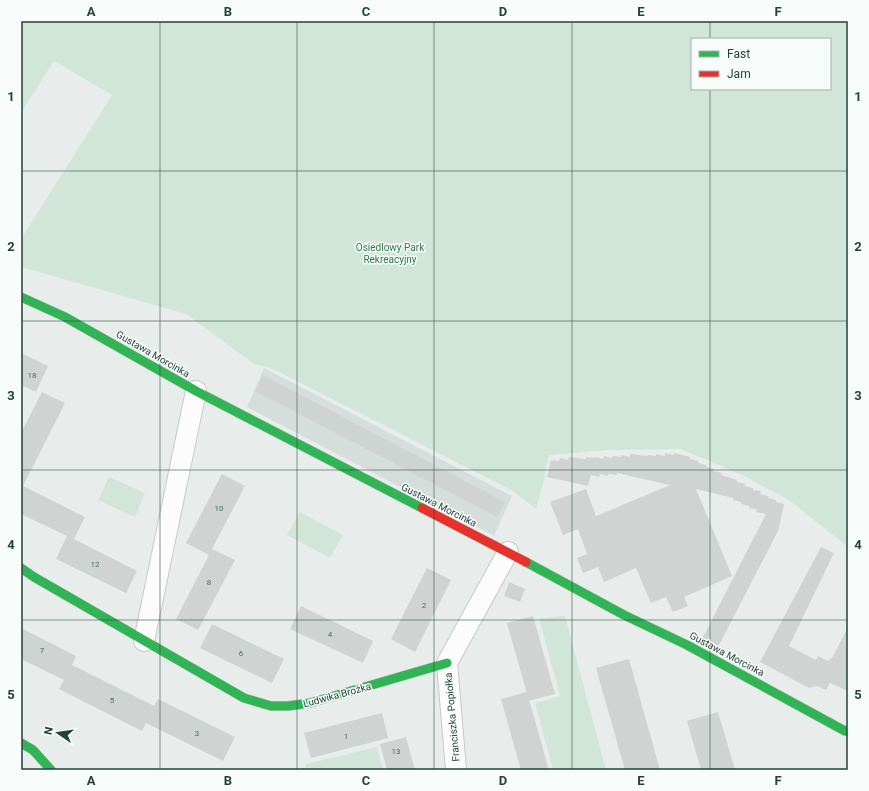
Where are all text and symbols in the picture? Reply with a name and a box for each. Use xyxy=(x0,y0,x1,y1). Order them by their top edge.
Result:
text: A xyxy=(87,4,96,19)
text: B xyxy=(224,4,232,19)
text: C xyxy=(362,4,371,19)
text: D xyxy=(499,4,507,19)
text: E xyxy=(637,4,645,19)
text: F xyxy=(774,4,782,19)
legend xyxy=(691,38,831,90)
text: Fast xyxy=(727,47,750,61)
text: Jam xyxy=(727,67,751,81)
text: 1 xyxy=(7,89,15,104)
text: 1 xyxy=(854,89,862,104)
text: 2 xyxy=(7,239,15,254)
text: 2 xyxy=(854,239,862,254)
park label: Osiedlowy Park Rekreacyjny xyxy=(356,242,425,265)
street label: Gustawa Morcinka xyxy=(114,328,192,380)
house number: 18 xyxy=(28,371,37,380)
text: 3 xyxy=(7,388,15,403)
text: 3 xyxy=(854,388,862,403)
street label: Gustawa Morcinka xyxy=(399,481,479,529)
house number: 10 xyxy=(215,504,224,513)
text: 4 xyxy=(7,537,15,552)
text: 4 xyxy=(854,537,862,552)
house number: 12 xyxy=(91,560,100,569)
house number: 8 xyxy=(207,578,212,587)
house number: 2 xyxy=(422,601,427,610)
house number: 4 xyxy=(328,630,333,639)
street label: Gustawa Morcinka xyxy=(688,630,766,678)
house number: 7 xyxy=(40,646,45,655)
house number: 6 xyxy=(239,649,244,658)
street label: Franciszka Popiołka xyxy=(443,672,461,762)
street label: Ludwika Brożka xyxy=(302,681,372,709)
text: 5 xyxy=(7,687,15,702)
text: 5 xyxy=(854,687,862,702)
house number: 5 xyxy=(110,696,115,705)
north arrow xyxy=(38,713,78,753)
text: N xyxy=(42,725,56,736)
house number: 3 xyxy=(195,729,199,738)
house number: 1 xyxy=(344,732,348,741)
house number: 13 xyxy=(392,747,401,756)
text: A xyxy=(87,773,96,788)
text: B xyxy=(224,773,232,788)
text: C xyxy=(362,773,371,788)
text: D xyxy=(499,773,507,788)
text: E xyxy=(637,773,645,788)
text: F xyxy=(774,773,782,788)

